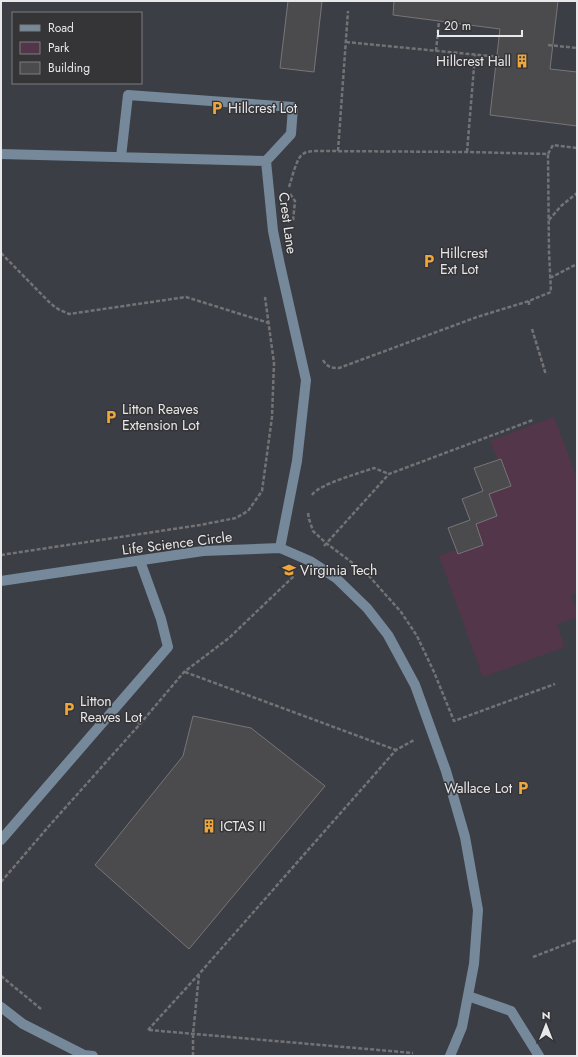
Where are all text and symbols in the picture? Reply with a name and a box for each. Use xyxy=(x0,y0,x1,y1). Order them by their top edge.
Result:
legend xyxy=(12,12,142,84)
scale bar xyxy=(438,12,522,38)
text: 20 m xyxy=(444,17,471,35)
text: Road xyxy=(48,19,74,37)
text: Park xyxy=(48,39,70,57)
place label: Hillcrest Hall xyxy=(436,51,511,71)
building icon: Hillcrest Hall xyxy=(514,53,530,69)
text: Building xyxy=(48,59,90,77)
place label: Hillcrest Lot xyxy=(228,98,298,118)
parking icon: Hillcrest Lot xyxy=(209,100,225,116)
street label: Crest Lane xyxy=(274,191,302,255)
place label: Hillcrest Ext Lot xyxy=(440,243,488,279)
parking icon: Hillcrest Ext Lot xyxy=(421,253,437,269)
place label: Litton Reaves Extension Lot xyxy=(122,399,200,435)
parking icon: Litton Reaves Extension Lot xyxy=(103,409,119,425)
street label: Life Science Circle xyxy=(121,526,233,560)
place label: Virginia Tech xyxy=(300,560,377,580)
school or university icon: Virginia Tech xyxy=(281,562,297,578)
place label: Litton Reaves Lot xyxy=(80,691,143,727)
parking icon: Litton Reaves Lot xyxy=(61,701,77,717)
place label: Wallace Lot xyxy=(444,778,513,798)
parking icon: Wallace Lot xyxy=(515,780,531,796)
place label: ICTAS II xyxy=(220,816,266,836)
building icon: ICTAS II xyxy=(201,818,217,834)
north arrow xyxy=(526,1005,566,1045)
text: N xyxy=(542,1007,550,1023)

